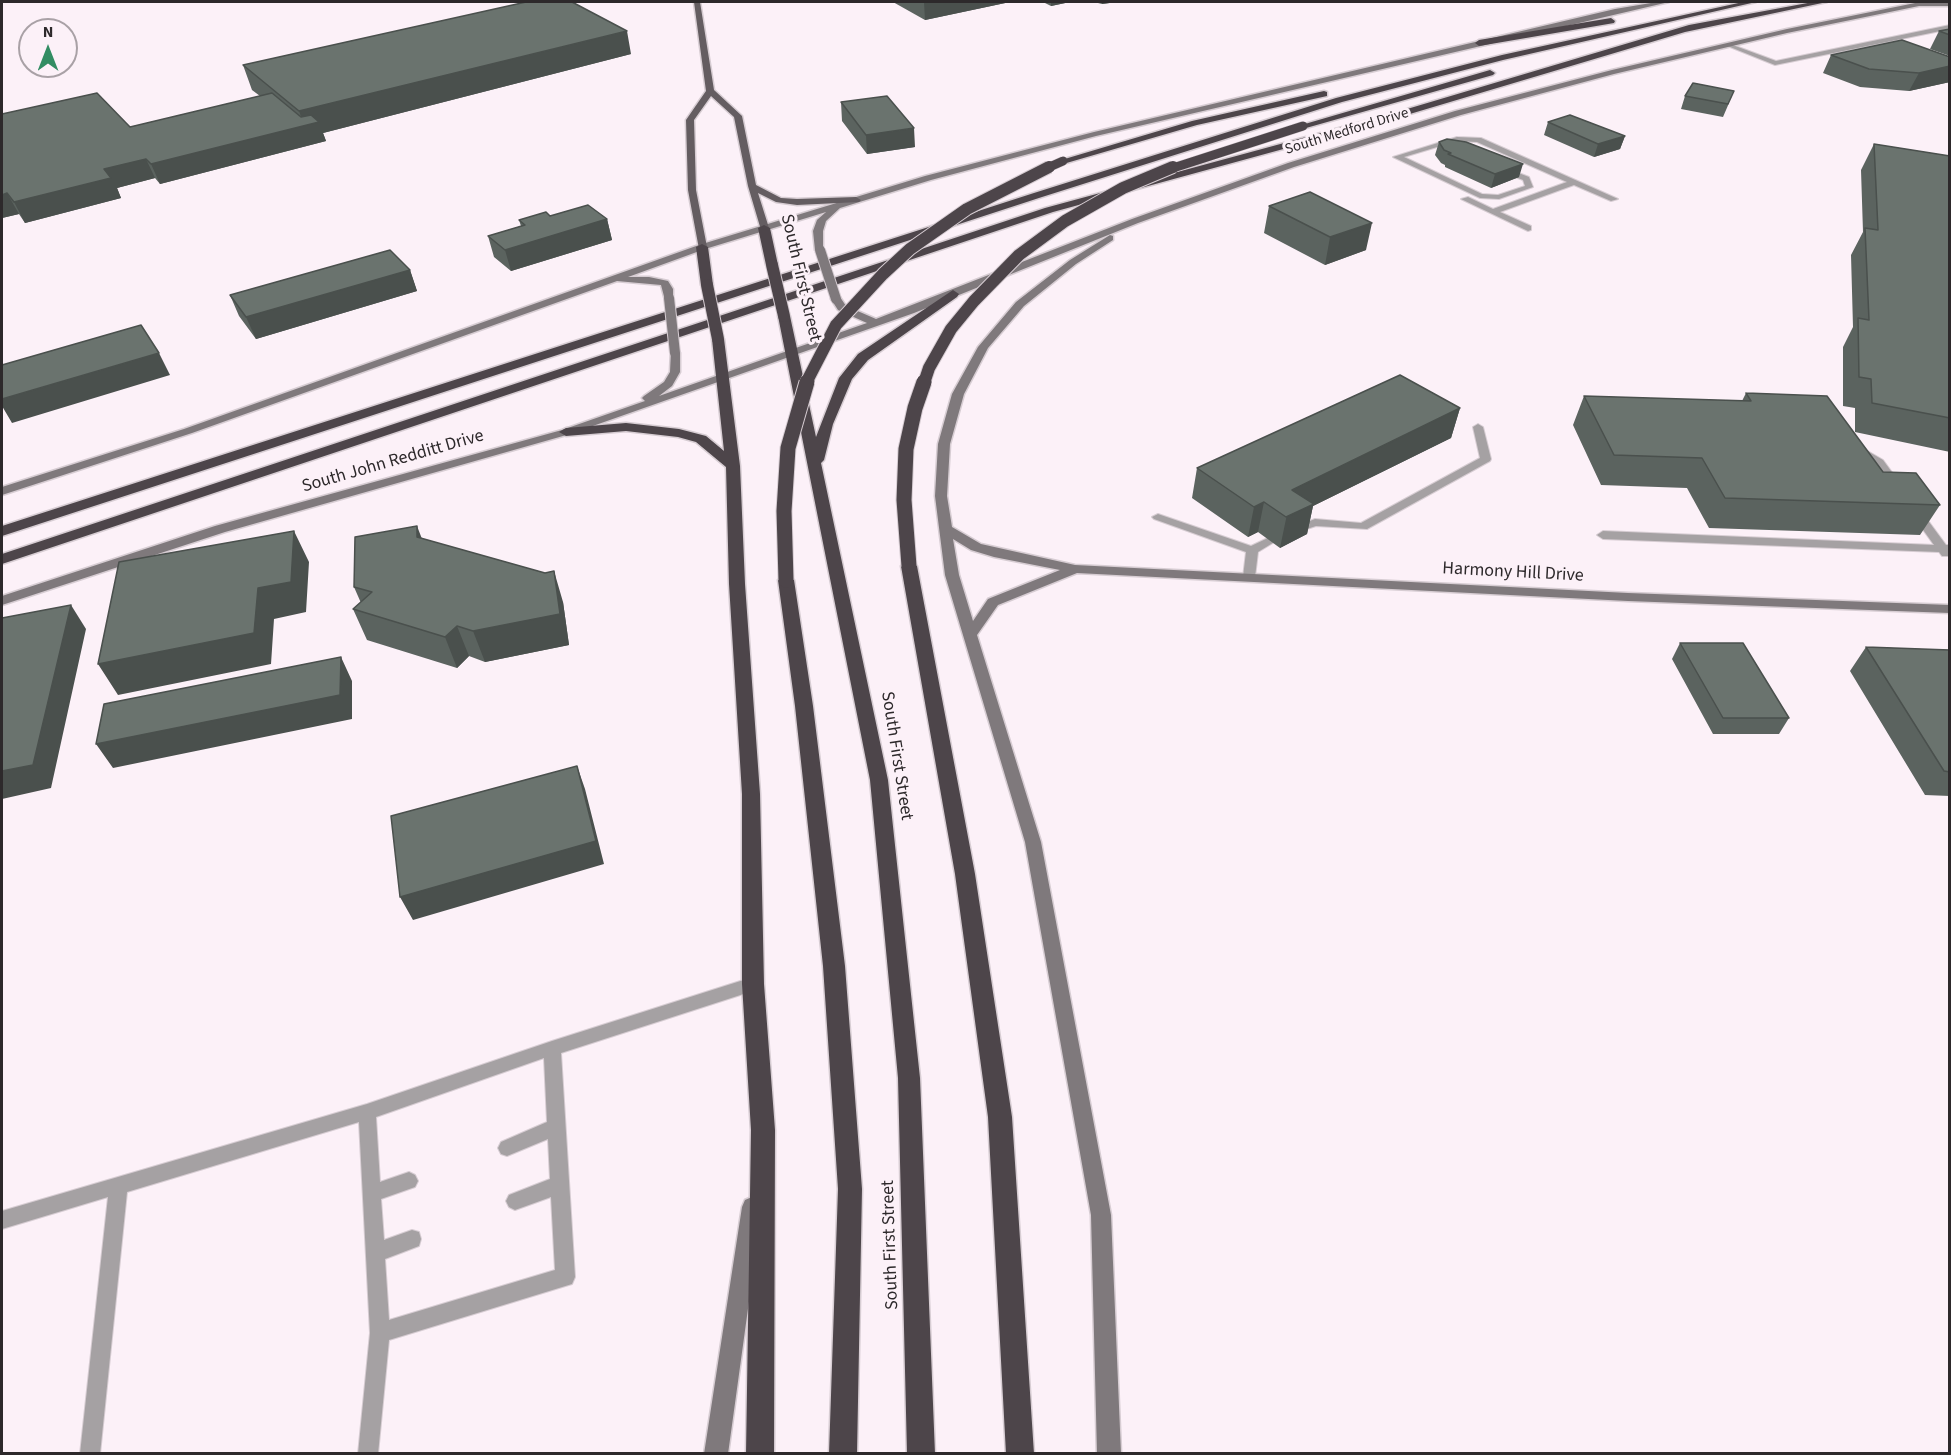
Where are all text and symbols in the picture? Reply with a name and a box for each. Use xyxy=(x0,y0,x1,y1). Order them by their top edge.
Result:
north arrow xyxy=(18,18,78,78)
text: N xyxy=(43,21,53,43)
street label: South Medford Drive xyxy=(1283,105,1411,159)
street label: South First Street xyxy=(775,212,825,344)
street label: South John Redditt Drive xyxy=(300,426,486,498)
street label: Harmony Hill Drive xyxy=(1442,559,1584,587)
street label: South First Street xyxy=(875,690,917,822)
street label: South First Street xyxy=(878,1180,904,1310)

